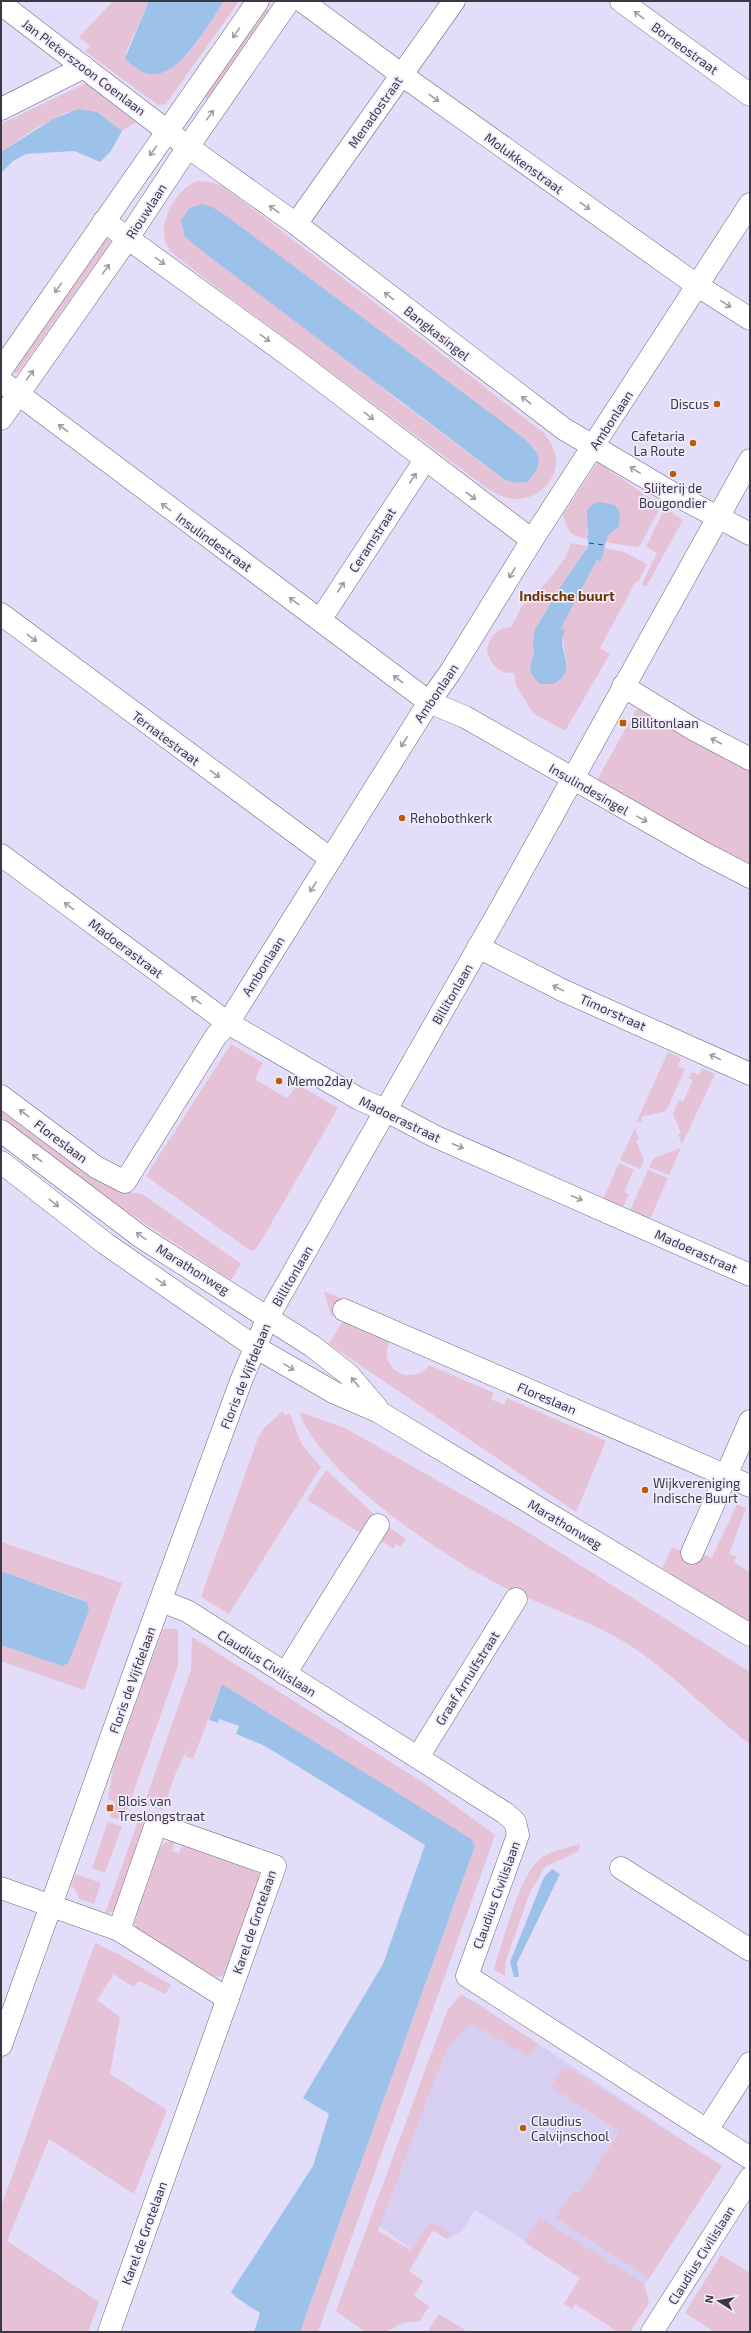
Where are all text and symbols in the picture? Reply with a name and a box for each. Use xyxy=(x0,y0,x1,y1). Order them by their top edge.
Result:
one-way arrow xyxy=(634,10,645,19)
street label: Jan Pieterszoon Coenlaan xyxy=(19,15,149,119)
street label: Borneostraat xyxy=(649,18,722,78)
one-way arrow xyxy=(232,27,240,38)
street label: Menadostraat xyxy=(344,73,406,151)
one-way arrow xyxy=(428,94,439,102)
one-way arrow xyxy=(206,109,214,120)
street label: Molukkenstraat xyxy=(481,129,567,197)
one-way arrow xyxy=(149,146,157,157)
street label: Riouwlaan xyxy=(122,180,170,242)
one-way arrow xyxy=(579,202,590,210)
one-way arrow xyxy=(269,205,280,213)
one-way arrow xyxy=(154,257,165,265)
one-way arrow xyxy=(102,264,110,275)
one-way arrow xyxy=(54,282,62,293)
one-way arrow xyxy=(384,292,395,300)
one-way arrow xyxy=(720,300,731,308)
street label: Bangkasingel xyxy=(401,302,473,364)
one-way arrow xyxy=(259,334,270,342)
one-way arrow xyxy=(26,369,35,380)
street label: Ambonlaan xyxy=(586,387,636,453)
one-way arrow xyxy=(520,396,531,405)
place label: Discus xyxy=(670,396,709,412)
marker: Discus xyxy=(712,399,722,409)
one-way arrow xyxy=(363,412,374,421)
one-way arrow xyxy=(57,424,68,433)
place label: Cafetaria La Route xyxy=(631,428,685,459)
marker: Cafetaria La Route xyxy=(688,438,698,448)
one-way arrow xyxy=(629,466,641,474)
marker: Slijterij de Bougondier xyxy=(668,469,678,479)
one-way arrow xyxy=(408,473,417,484)
place label: Slijterij de Bougondier xyxy=(639,480,707,511)
one-way arrow xyxy=(466,492,477,500)
one-way arrow xyxy=(161,502,172,511)
street label: Ceramstraat xyxy=(345,505,399,575)
street label: Insulindestraat xyxy=(173,509,255,575)
one-way arrow xyxy=(508,567,516,578)
one-way arrow xyxy=(337,582,345,593)
district label: Indische buurt xyxy=(519,587,615,604)
one-way arrow xyxy=(288,596,299,605)
one-way arrow xyxy=(27,633,38,642)
street label: Ambonlaan xyxy=(410,661,462,725)
one-way arrow xyxy=(392,674,403,683)
street label: Ternatestraat xyxy=(129,707,203,769)
place label: Billitonlaan xyxy=(631,715,699,731)
marker: Billitonlaan xyxy=(618,718,628,728)
one-way arrow xyxy=(400,736,408,747)
one-way arrow xyxy=(710,736,722,744)
street label: Insulindesingel xyxy=(546,760,632,818)
one-way arrow xyxy=(209,770,220,778)
place label: Rehobothkerk xyxy=(410,810,493,826)
marker: Rehobothkerk xyxy=(397,813,407,823)
one-way arrow xyxy=(636,816,648,823)
one-way arrow xyxy=(308,881,316,893)
one-way arrow xyxy=(64,901,75,910)
street label: Madoerastraat xyxy=(86,915,166,981)
street label: Ambonlaan xyxy=(238,933,288,999)
street label: Billitonlaan xyxy=(428,961,476,1027)
one-way arrow xyxy=(552,984,564,991)
street label: Timorstraat xyxy=(577,990,649,1034)
one-way arrow xyxy=(191,995,202,1004)
one-way arrow xyxy=(709,1053,721,1060)
place label: Memo2day xyxy=(287,1073,353,1089)
marker: Memo2day xyxy=(274,1076,284,1086)
street label: Madoerastraat xyxy=(357,1092,443,1146)
one-way arrow xyxy=(18,1108,29,1117)
street label: Floreslaan xyxy=(31,1116,91,1166)
one-way arrow xyxy=(451,1143,463,1151)
one-way arrow xyxy=(31,1154,42,1162)
one-way arrow xyxy=(570,1195,582,1202)
one-way arrow xyxy=(48,1199,59,1208)
street label: Madoerastraat xyxy=(652,1226,740,1276)
one-way arrow xyxy=(135,1232,146,1240)
street label: Marathonweg xyxy=(153,1240,233,1298)
street label: Billitonlaan xyxy=(268,1243,316,1309)
one-way arrow xyxy=(155,1278,166,1286)
street label: Floris de Vijfdelaan xyxy=(216,1321,274,1431)
one-way arrow xyxy=(283,1364,295,1372)
one-way arrow xyxy=(350,1376,359,1387)
street label: Floreslaan xyxy=(515,1378,579,1418)
place label: Wijkvereniging Indische Buurt xyxy=(653,1475,740,1506)
marker: Wijkvereniging Indische Buurt xyxy=(640,1485,650,1495)
street label: Marathonweg xyxy=(525,1496,605,1552)
street label: Floris de Vijfdelaan xyxy=(105,1624,159,1736)
street label: Claudius Civilislaan xyxy=(215,1626,319,1700)
street label: Graaf Arnulfstraat xyxy=(432,1628,502,1728)
place label: Blois van Treslongstraat xyxy=(118,1793,205,1824)
marker: Blois van Treslongstraat xyxy=(105,1803,115,1813)
street label: Claudius Civilislaan xyxy=(469,1839,523,1951)
street label: Karel de Grotelaan xyxy=(229,1868,279,1976)
place label: Claudius Calvijnschool xyxy=(531,2113,609,2144)
marker: Claudius Calvijnschool xyxy=(518,2123,528,2133)
street label: Karel de Grotelaan xyxy=(118,2179,170,2287)
street label: Claudius Civilislaan xyxy=(664,2203,738,2307)
north arrow xyxy=(699,2281,739,2321)
text: N xyxy=(702,2294,716,2304)

